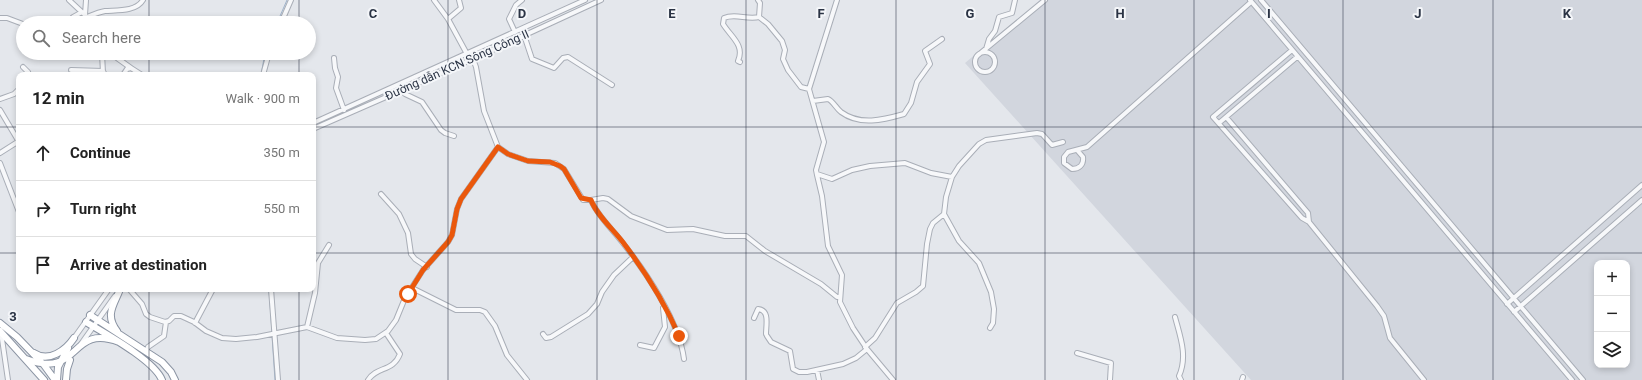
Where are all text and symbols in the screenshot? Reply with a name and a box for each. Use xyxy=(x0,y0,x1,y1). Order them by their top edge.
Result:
text: C xyxy=(369,6,378,21)
text: D xyxy=(518,6,526,21)
text: E xyxy=(668,6,676,21)
text: F xyxy=(817,6,825,21)
text: G xyxy=(966,6,975,21)
text: H xyxy=(1115,6,1125,21)
text: I xyxy=(1267,6,1271,21)
text: J xyxy=(1414,6,1422,21)
text: K xyxy=(1563,6,1572,21)
search box xyxy=(16,16,316,60)
icon: search xyxy=(30,27,52,49)
street label: Đường dẫn KCN Sông Công II xyxy=(383,27,531,103)
text: Search here xyxy=(62,29,141,47)
text: 12 min xyxy=(32,88,85,108)
text: Walk · 900 m xyxy=(225,91,300,106)
icon: ahead xyxy=(32,142,54,164)
text: Continue xyxy=(70,144,131,162)
text: 350 m xyxy=(263,145,300,160)
icon: right xyxy=(32,198,54,220)
text: Turn right xyxy=(70,200,136,218)
text: 550 m xyxy=(263,201,300,216)
icon: arrive xyxy=(32,254,54,276)
text: Arrive at destination xyxy=(70,256,207,274)
map controls xyxy=(1594,260,1630,368)
button: + xyxy=(1594,260,1630,296)
route start xyxy=(399,285,417,303)
button: − xyxy=(1594,296,1630,332)
text: 3 xyxy=(9,309,17,324)
route end xyxy=(670,327,688,345)
button: layers xyxy=(1594,332,1630,368)

